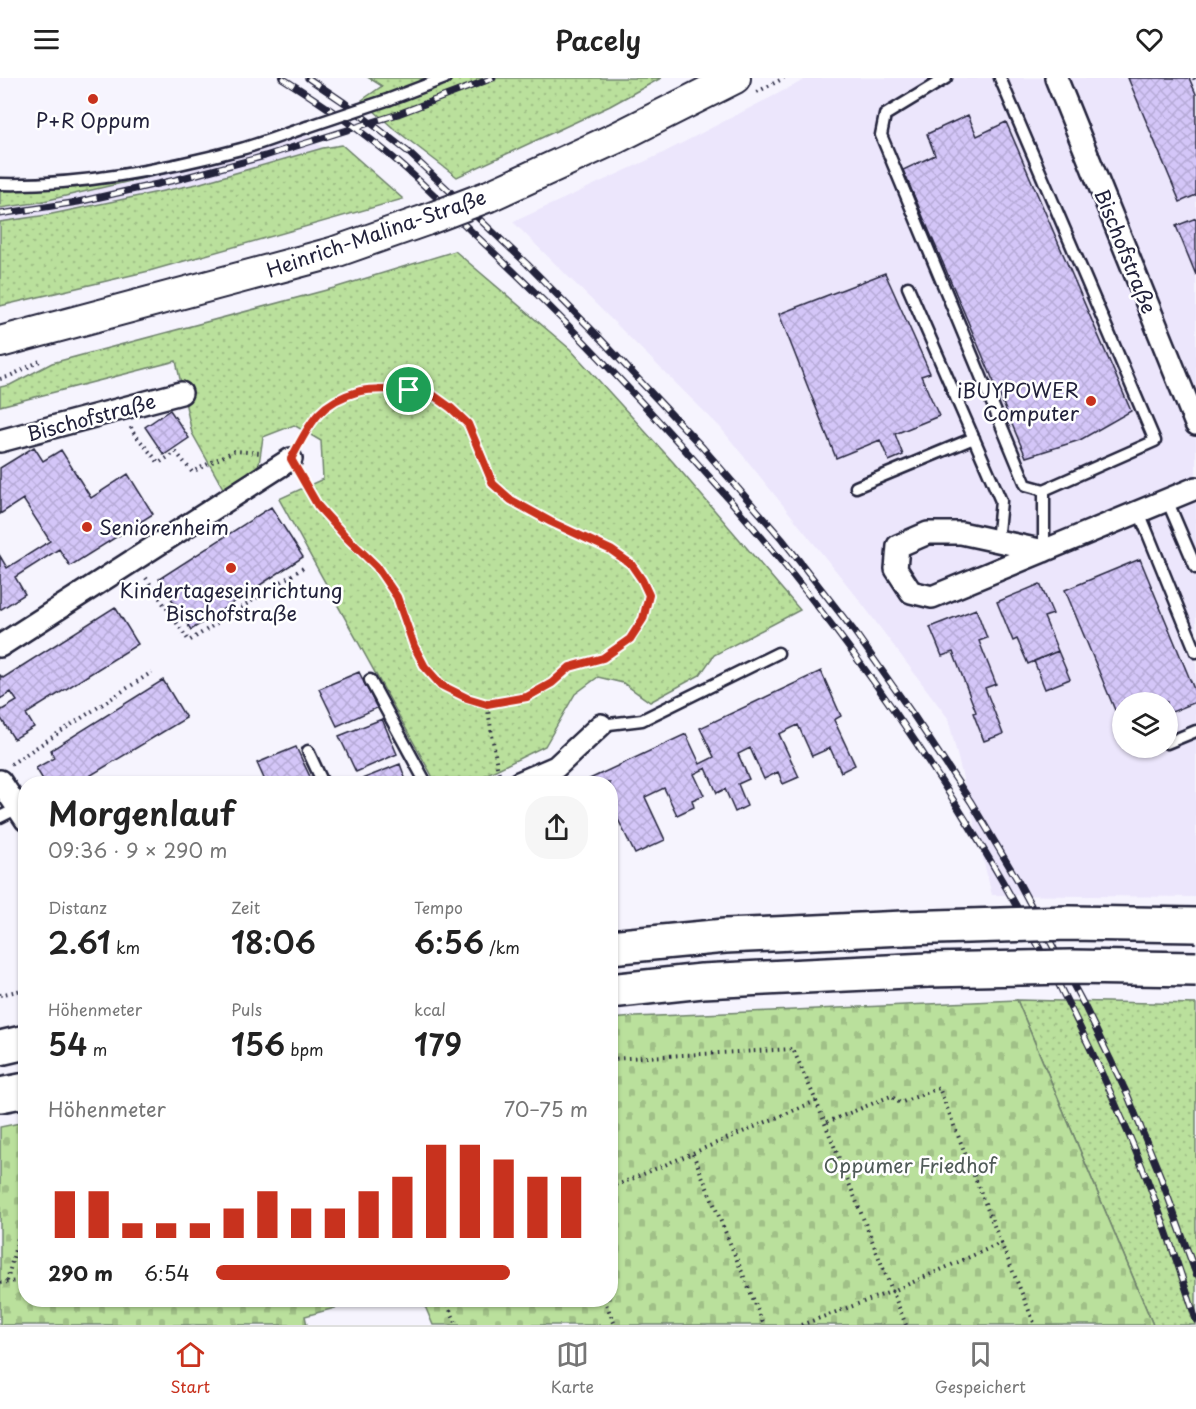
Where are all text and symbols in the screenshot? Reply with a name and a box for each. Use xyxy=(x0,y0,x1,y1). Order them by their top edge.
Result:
text: Pacely xyxy=(555,19,641,60)
icon: menu xyxy=(30,23,63,56)
icon: heart xyxy=(1133,23,1166,56)
marker: P+R Oppum xyxy=(86,92,100,106)
place label: P+R Oppum xyxy=(36,105,150,135)
street label: Heinrich-Malina-Straße xyxy=(262,181,490,285)
street label: Bischofstraße xyxy=(1087,184,1165,318)
pin xyxy=(383,364,434,415)
icon: arrive xyxy=(392,373,425,406)
place label: iBUYPOWER Computer xyxy=(957,375,1080,428)
street label: Bischofstraße xyxy=(23,385,159,449)
marker: iBUYPOWER Computer xyxy=(1084,394,1098,408)
place label: Seniorenheim xyxy=(99,512,229,542)
marker: Seniorenheim xyxy=(80,520,94,534)
marker: Kindertageseinrichtung Bischofstraße xyxy=(224,561,238,575)
place label: Kindertageseinrichtung Bischofstraße xyxy=(119,575,343,628)
map controls xyxy=(1112,692,1178,758)
button: layers xyxy=(1112,692,1178,758)
text: Morgenlauf xyxy=(48,787,235,837)
button: share xyxy=(525,796,588,859)
text: 09:36 · 9 × 290 m xyxy=(48,835,227,865)
text: Distanz xyxy=(48,895,107,919)
text: Zeit xyxy=(231,895,260,919)
text: Tempo xyxy=(414,895,463,919)
text: 2.61 xyxy=(48,919,111,964)
text: 18:06 xyxy=(231,919,316,964)
text: 6:56 xyxy=(414,919,484,964)
text: km xyxy=(111,935,140,959)
text: /km xyxy=(484,935,520,959)
text: Höhenmeter xyxy=(48,997,142,1021)
text: Puls xyxy=(231,997,262,1021)
text: kcal xyxy=(414,997,446,1021)
text: 54 xyxy=(48,1021,87,1066)
text: 156 xyxy=(231,1021,285,1066)
text: 179 xyxy=(414,1021,462,1066)
text: m xyxy=(87,1037,107,1061)
text: bpm xyxy=(285,1037,324,1061)
text: Höhenmeter xyxy=(48,1094,166,1124)
text: 70–75 m xyxy=(504,1094,588,1124)
park label: Oppumer Friedhof xyxy=(824,1150,998,1180)
text: 290 m xyxy=(48,1258,113,1288)
text: 6:54 xyxy=(144,1258,190,1288)
tab: Start xyxy=(170,1338,210,1398)
tab: Karte xyxy=(551,1338,594,1398)
tab: Gespeichert xyxy=(935,1338,1026,1398)

